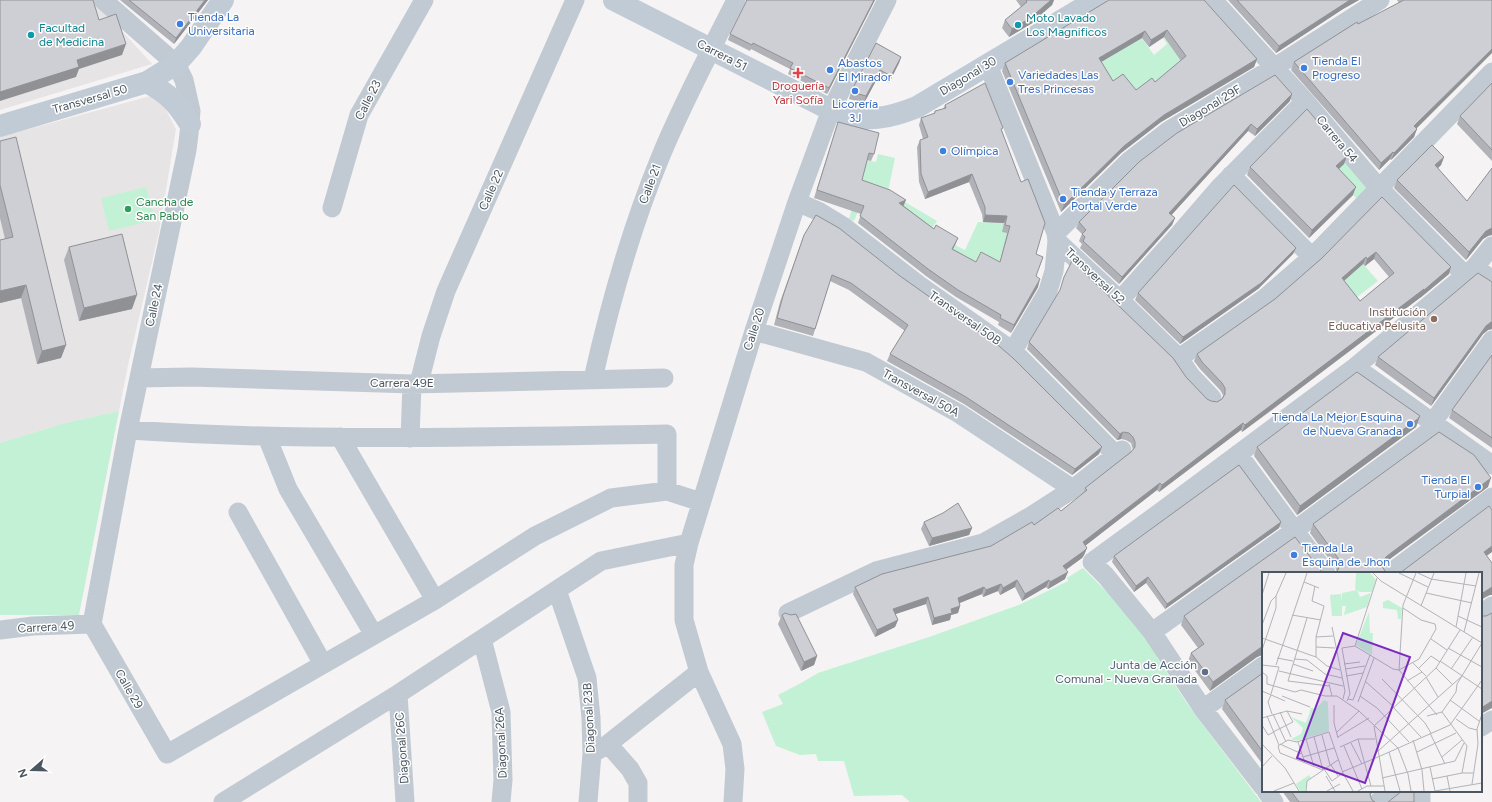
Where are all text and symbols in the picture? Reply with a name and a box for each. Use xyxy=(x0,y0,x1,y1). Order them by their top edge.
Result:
place label: Tienda La Universitaria xyxy=(188,10,255,38)
place label: Moto Lavado Los Magnificos xyxy=(1026,11,1107,39)
marker: Tienda La Universitaria xyxy=(175,19,185,29)
marker: Moto Lavado Los Magnificos xyxy=(1013,20,1023,30)
place label: Facultad de Medicina xyxy=(39,21,104,49)
marker: Facultad de Medicina xyxy=(26,30,36,40)
street label: Carrera 51 xyxy=(695,36,749,74)
street label: Diagonal 30 xyxy=(937,53,999,98)
place label: Tienda El Progreso xyxy=(1312,54,1361,82)
place label: Abastos El Mirador xyxy=(838,56,892,84)
marker: Tienda El Progreso xyxy=(1299,63,1309,73)
marker: Abastos El Mirador xyxy=(825,65,835,75)
marker: Droguería Yari Sofía xyxy=(793,68,803,78)
place label: Variedades Las Tres Princesas xyxy=(1018,68,1099,96)
marker: Variedades Las Tres Princesas xyxy=(1005,77,1015,87)
street label: Calle 23 xyxy=(352,78,384,122)
place label: Droguería Yari Sofía xyxy=(772,79,824,107)
street label: Transversal 50 xyxy=(51,82,129,116)
street label: Diagonal 29F xyxy=(1177,82,1244,130)
marker: Licorería 3J xyxy=(850,86,860,96)
place label: Licorería 3J xyxy=(832,97,878,125)
street label: Carrera 54 xyxy=(1313,113,1361,166)
place label: Olímpica xyxy=(951,144,998,158)
marker: Olímpica xyxy=(938,146,948,156)
street label: Calle 21 xyxy=(636,162,664,206)
street label: Calle 22 xyxy=(476,168,506,212)
place label: Tienda y Terraza Portal Verde xyxy=(1071,185,1158,213)
marker: Tienda y Terraza Portal Verde xyxy=(1058,194,1068,204)
place label: Cancha de San Pablo xyxy=(136,195,194,223)
marker: Cancha de San Pablo xyxy=(123,204,133,214)
street label: Transversal 52 xyxy=(1062,245,1128,307)
street label: Calle 24 xyxy=(143,282,166,328)
street label: Transversal 50B xyxy=(926,288,1004,348)
place label: Institución Educativa Pelusita xyxy=(1328,305,1426,333)
street label: Calle 20 xyxy=(741,306,768,352)
marker: Institución Educativa Pelusita xyxy=(1429,314,1439,324)
street label: Transversal 50A xyxy=(880,366,962,420)
street label: Carrera 49E xyxy=(370,376,434,390)
place label: Tienda La Mejor Esquina de Nueva Granada xyxy=(1272,410,1402,438)
marker: Tienda La Mejor Esquina de Nueva Granada xyxy=(1405,419,1415,429)
place label: Tienda El Turpial xyxy=(1421,473,1470,501)
marker: Tienda El Turpial xyxy=(1473,482,1483,492)
place label: Tienda La Esquina de Jhon xyxy=(1302,541,1390,569)
marker: Tienda La Esquina de Jhon xyxy=(1289,550,1299,560)
inset map xyxy=(1262,572,1482,792)
street label: Carrera 49 xyxy=(17,619,75,635)
place label: Junta de Acción Comunal - Nueva Granada xyxy=(1055,658,1197,686)
street label: Calle 29 xyxy=(112,667,146,711)
marker: Junta de Acción Comunal - Nueva Granada xyxy=(1200,667,1210,677)
street label: Diagonal 23B xyxy=(580,683,598,753)
street label: Diagonal 26A xyxy=(492,707,510,779)
street label: Diagonal 26C xyxy=(392,711,411,784)
north arrow xyxy=(12,750,52,790)
text: N xyxy=(16,767,31,779)

